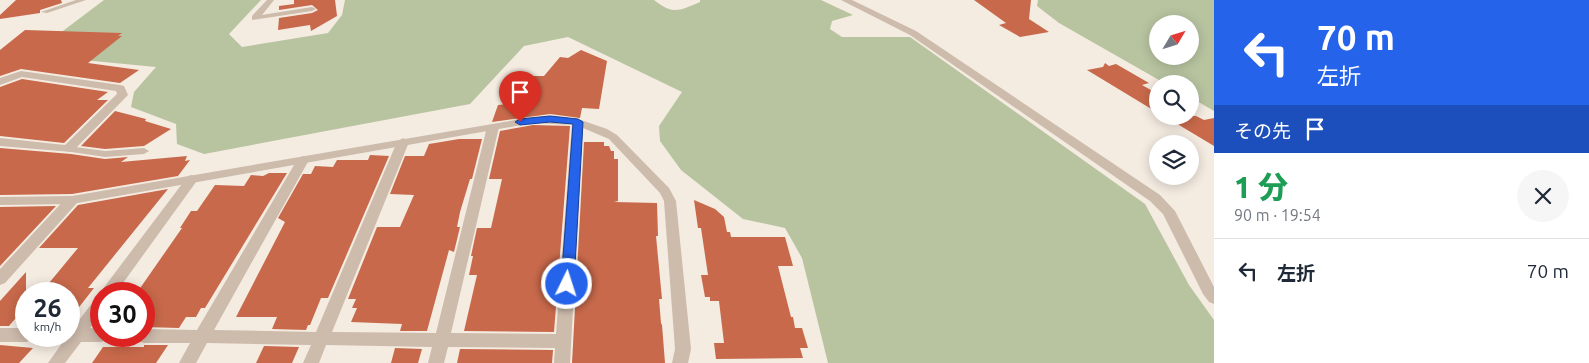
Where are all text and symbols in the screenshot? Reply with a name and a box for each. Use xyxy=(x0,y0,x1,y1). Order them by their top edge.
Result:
north arrow xyxy=(1149,15,1199,65)
map controls xyxy=(1149,15,1199,185)
text: 70 m xyxy=(1317,17,1395,57)
icon: left xyxy=(1234,20,1299,85)
text: 左折 xyxy=(1317,63,1361,88)
pin xyxy=(499,71,541,122)
button: search xyxy=(1149,75,1199,125)
icon: arrive xyxy=(506,78,534,106)
icon: arrive xyxy=(1301,115,1329,143)
text: その先 xyxy=(1234,120,1291,142)
button: layers xyxy=(1149,135,1199,185)
text: 1 分 xyxy=(1234,170,1288,204)
button: close xyxy=(1517,170,1569,222)
text: 90 m · 19:54 xyxy=(1234,206,1321,224)
position arrow xyxy=(540,257,592,309)
icon: left xyxy=(1234,257,1262,285)
text: 70 m xyxy=(1527,260,1569,282)
text: 左折 xyxy=(1277,262,1315,284)
speed limit sign: 30 xyxy=(90,282,155,347)
text: 26 xyxy=(33,294,62,322)
text: km/h xyxy=(34,320,61,333)

